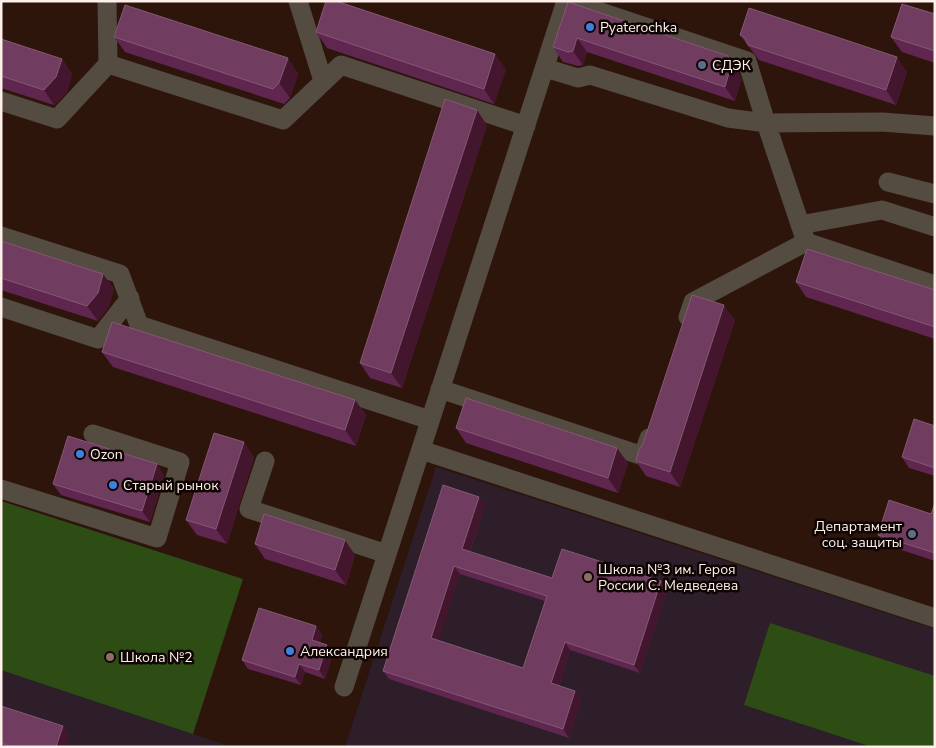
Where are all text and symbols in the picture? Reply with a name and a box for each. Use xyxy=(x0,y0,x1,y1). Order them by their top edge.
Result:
place label: Pyaterochka xyxy=(600,18,677,37)
marker: Pyaterochka xyxy=(584,21,596,33)
place label: СДЭК xyxy=(712,56,751,75)
marker: СДЭК xyxy=(696,59,708,71)
place label: Ozon xyxy=(90,445,123,464)
marker: Ozon xyxy=(74,448,86,460)
place label: Старый рынок xyxy=(123,476,219,495)
marker: Старый рынок xyxy=(107,479,119,491)
place label: Департамент соц. защиты xyxy=(814,517,903,552)
marker: Департамент соц. защиты xyxy=(906,528,918,540)
place label: Школа №3 им. Героя России С. Медведева xyxy=(598,560,738,595)
marker: Школа №3 им. Героя России С. Медведева xyxy=(582,571,594,583)
place label: Александрия xyxy=(300,642,388,661)
marker: Александрия xyxy=(284,645,296,657)
place label: Школа №2 xyxy=(120,648,193,667)
marker: Школа №2 xyxy=(104,651,116,663)

